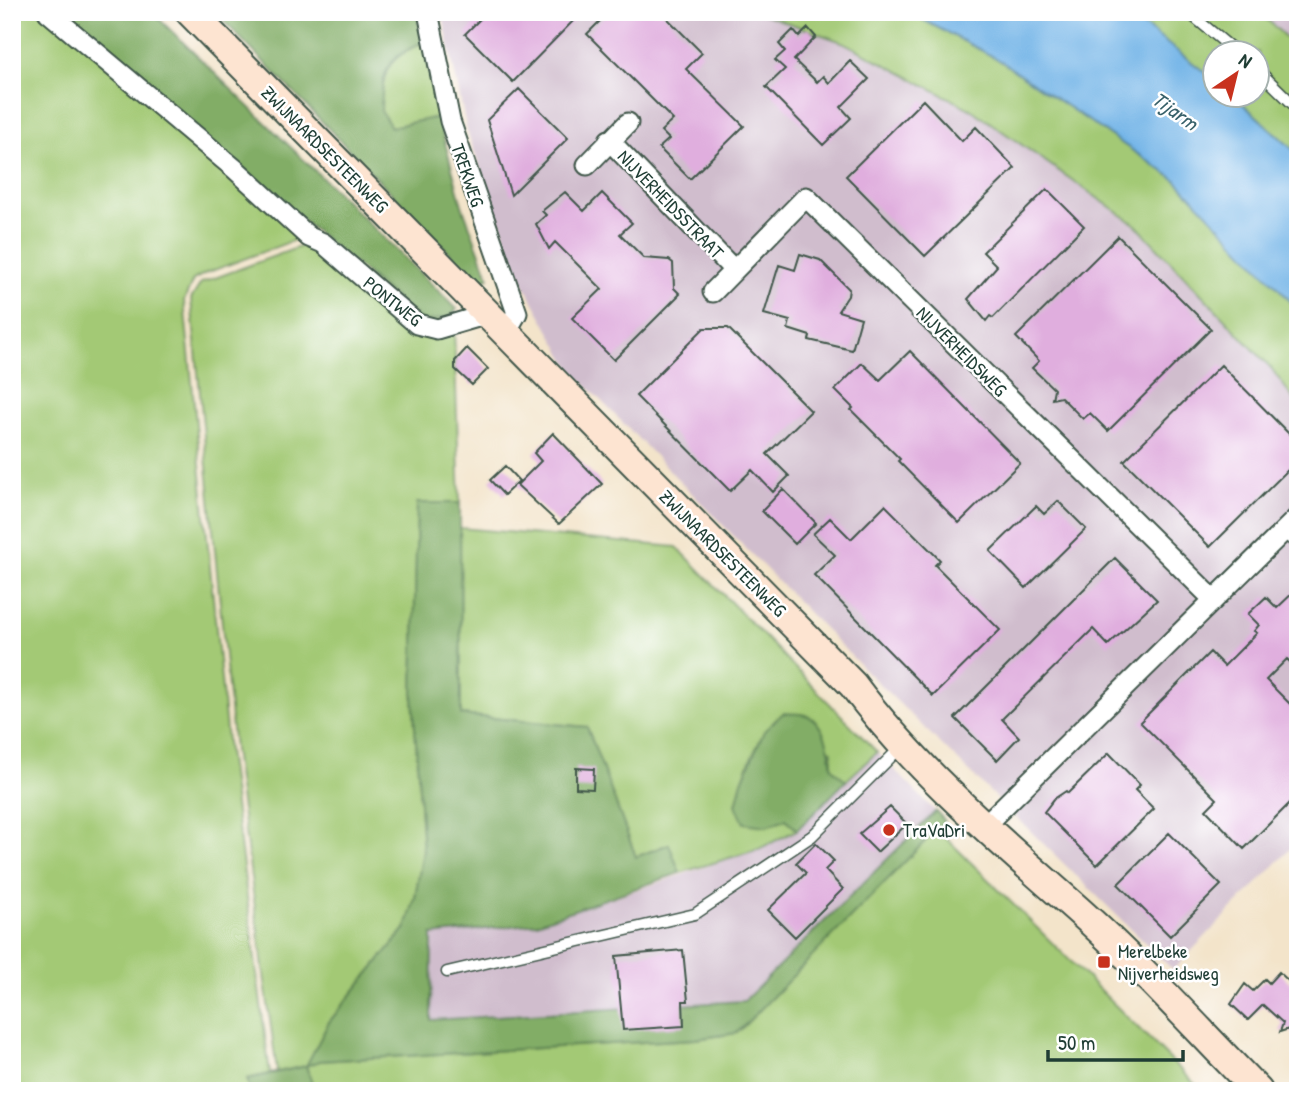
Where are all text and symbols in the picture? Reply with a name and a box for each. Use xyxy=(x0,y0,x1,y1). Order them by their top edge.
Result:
north arrow xyxy=(1202,38,1272,108)
text: N xyxy=(1234,47,1257,74)
street label: ZWIJNAARDSESTEENWEG xyxy=(256,80,394,218)
water label: Tijarm xyxy=(1146,84,1205,137)
street label: TREKWEG xyxy=(445,140,491,210)
street label: NIJVERHEIDSSTRAAT xyxy=(612,144,731,265)
street label: PONTWEG xyxy=(358,270,428,332)
street label: NIJVERHEIDSWEG xyxy=(911,300,1013,402)
street label: ZWIJNAARDSESTEENWEG xyxy=(654,484,792,622)
place label: TraVaDri xyxy=(903,817,965,843)
marker: TraVaDri xyxy=(881,822,897,838)
place label: Merelbeke Nijverheidsweg xyxy=(1118,938,1219,986)
marker: Merelbeke Nijverheidsweg xyxy=(1096,954,1112,970)
scale bar xyxy=(1048,1019,1182,1063)
text: 50 m xyxy=(1058,1028,1095,1057)

